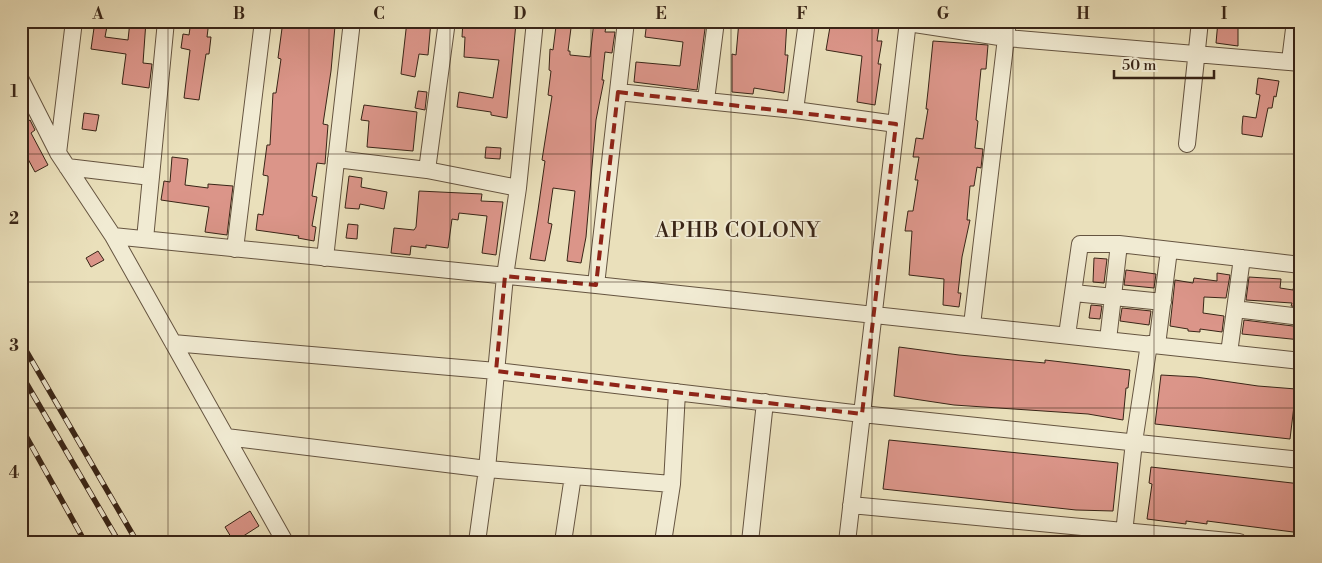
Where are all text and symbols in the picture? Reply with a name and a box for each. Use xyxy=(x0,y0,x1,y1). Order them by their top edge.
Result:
text: A xyxy=(91,4,104,24)
text: B xyxy=(233,4,245,24)
text: C xyxy=(373,4,385,24)
text: D xyxy=(514,4,527,24)
text: E xyxy=(655,4,667,24)
text: F xyxy=(796,4,808,24)
text: G xyxy=(937,4,950,24)
text: H xyxy=(1076,4,1090,24)
text: I xyxy=(1221,4,1227,24)
scale bar xyxy=(1114,48,1214,80)
text: 50 m xyxy=(1122,56,1156,75)
text: 1 xyxy=(10,82,18,102)
text: 2 xyxy=(9,209,19,229)
district label: APHB COLONY xyxy=(654,218,821,244)
text: 3 xyxy=(9,336,19,356)
text: 4 xyxy=(9,463,20,483)

